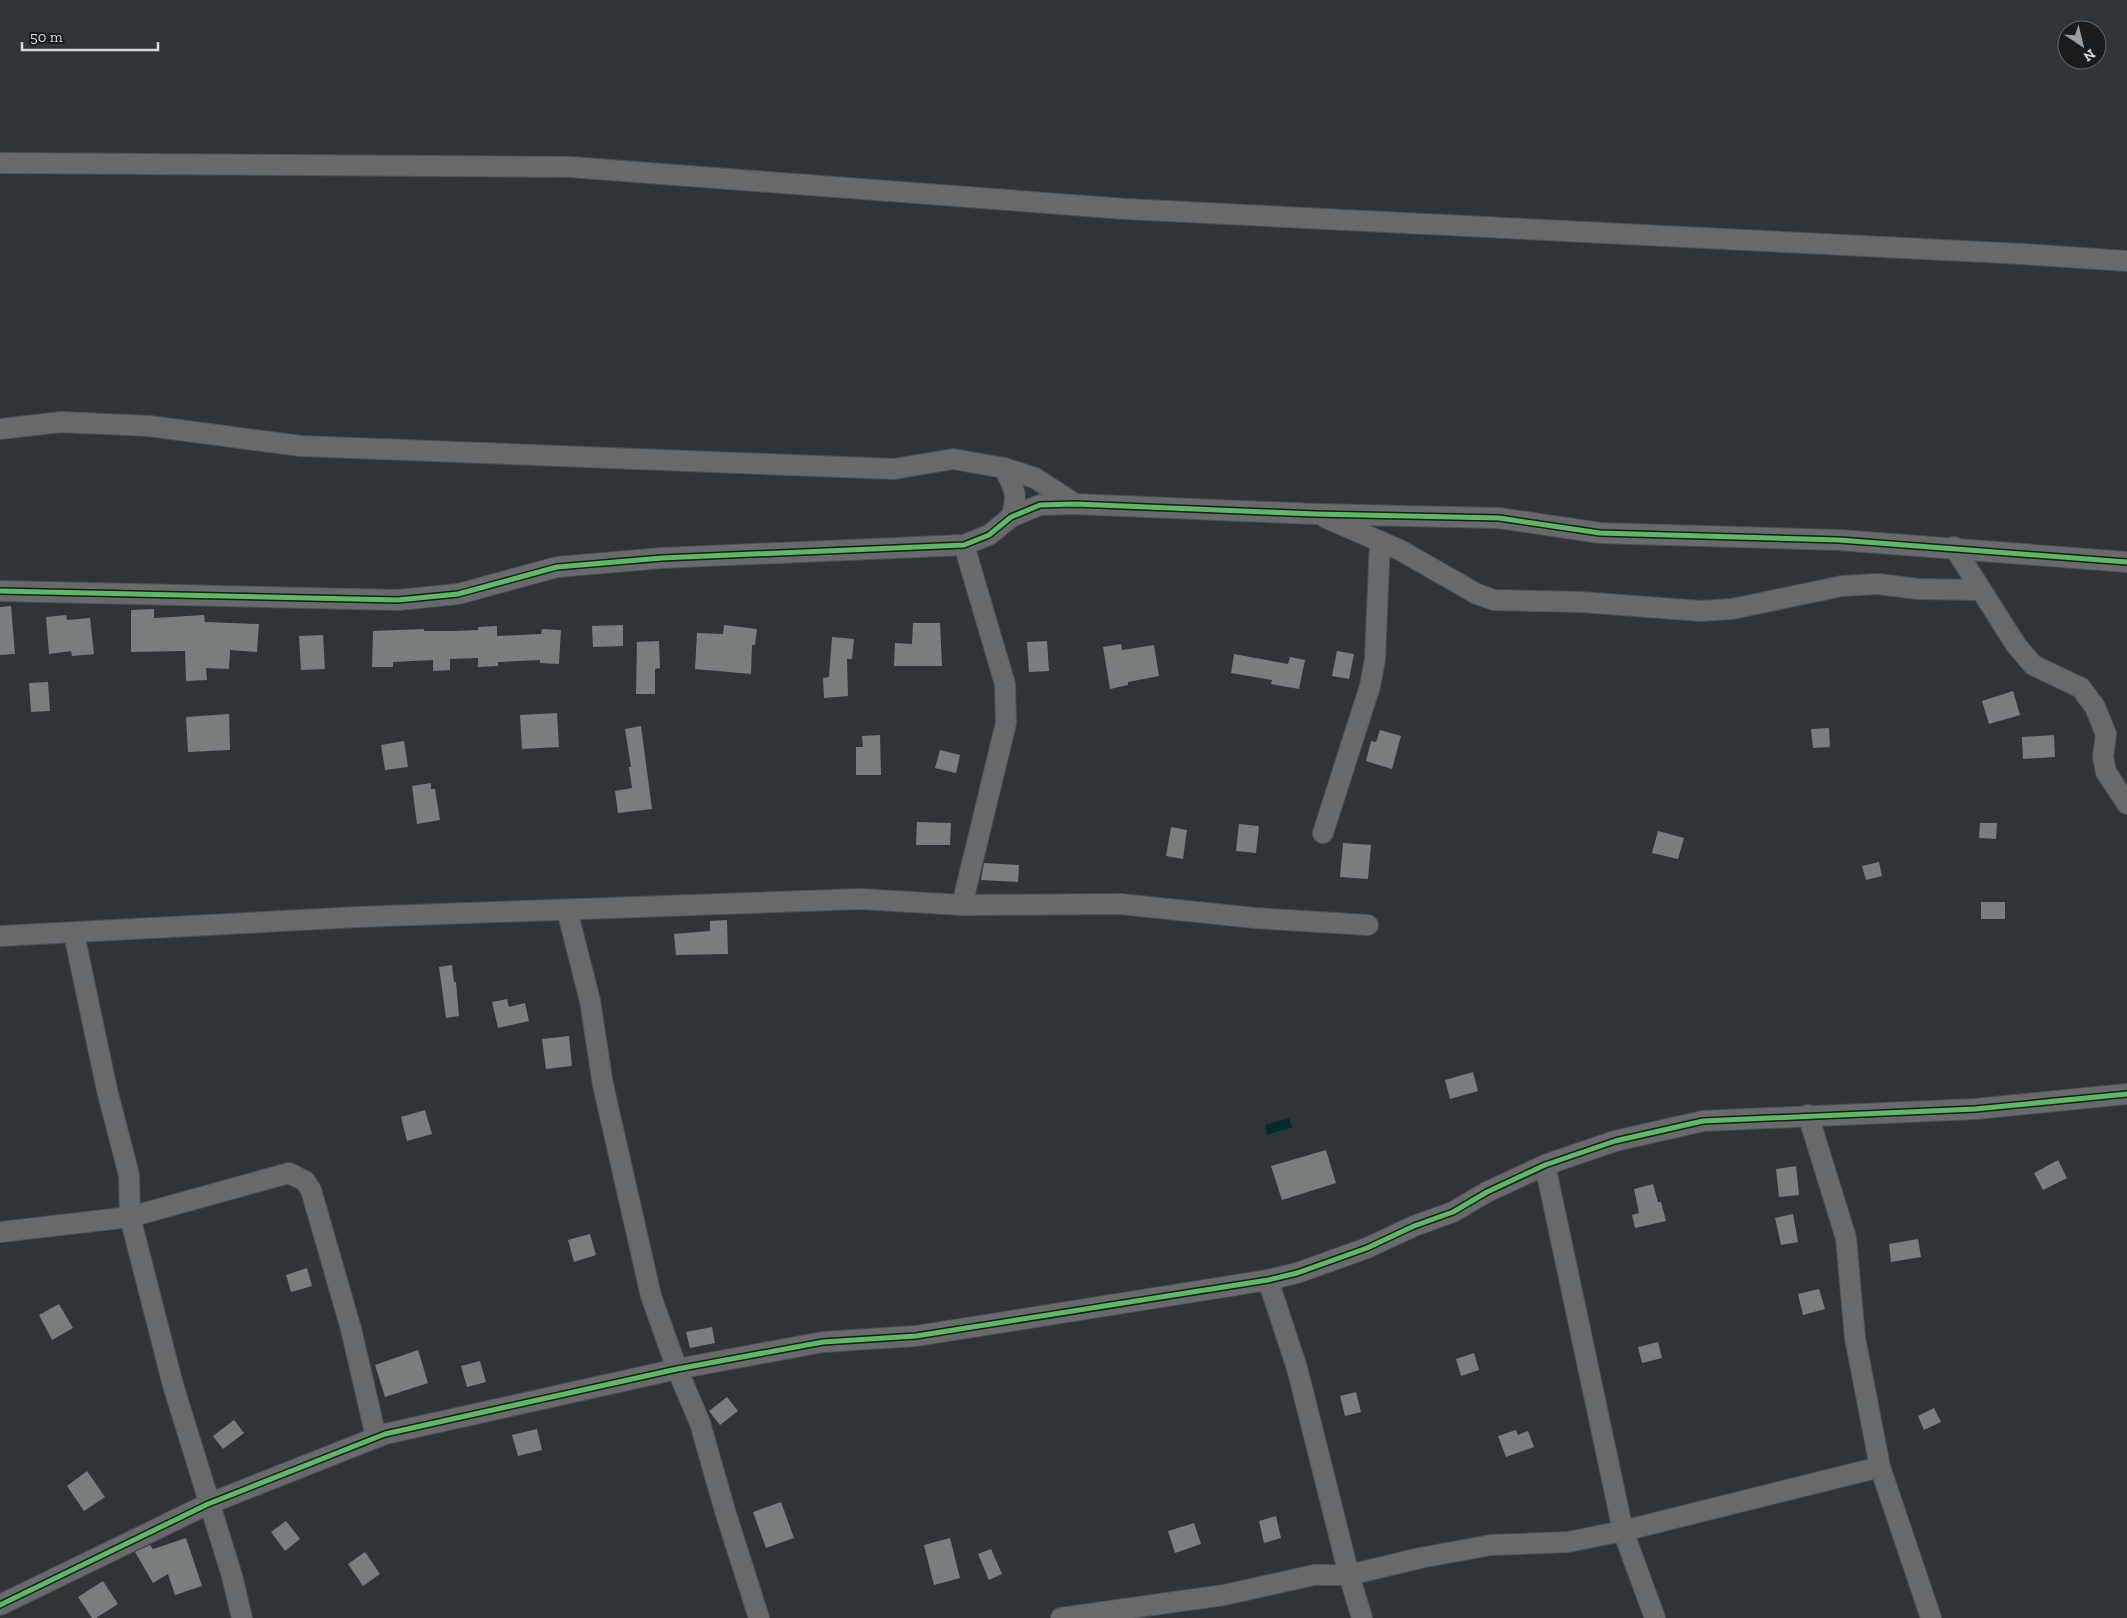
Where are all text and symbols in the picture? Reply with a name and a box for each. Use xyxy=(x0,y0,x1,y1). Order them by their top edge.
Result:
scale bar xyxy=(22,20,159,52)
north arrow xyxy=(2057,20,2107,70)
text: 50 m xyxy=(30,28,63,46)
text: N xyxy=(2080,45,2098,65)

